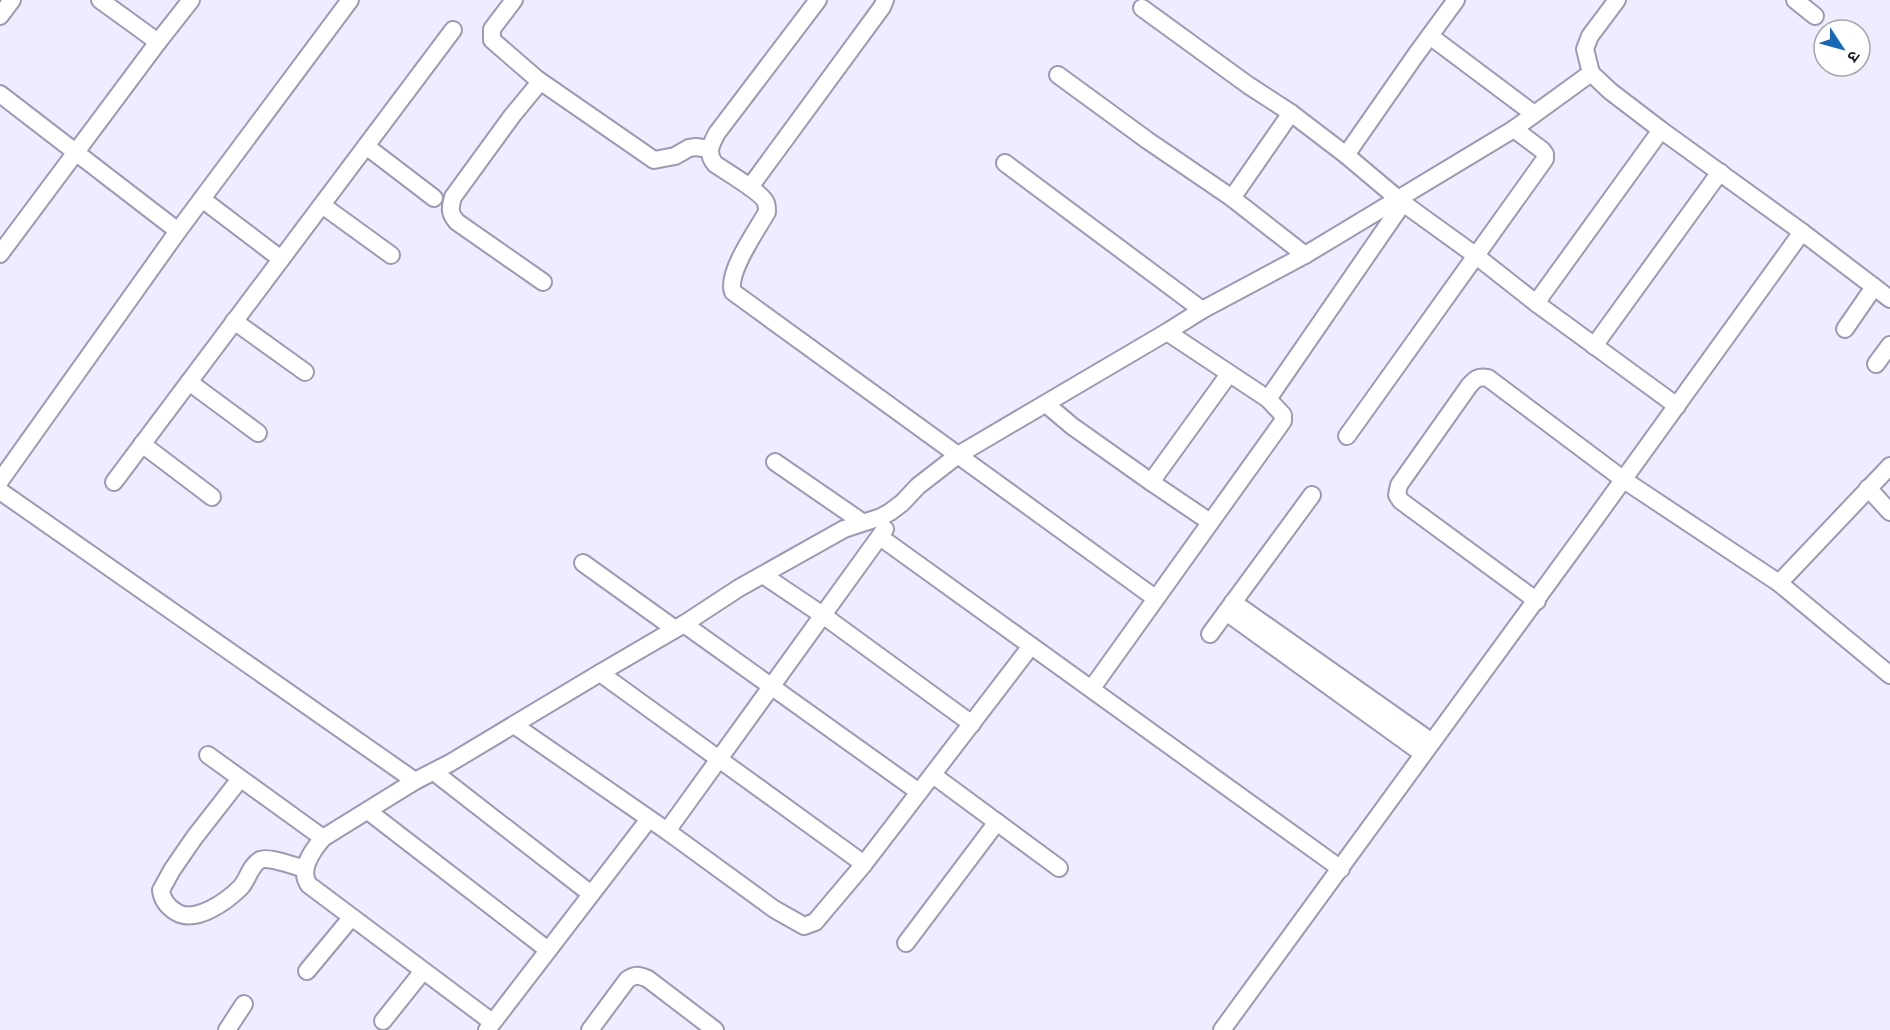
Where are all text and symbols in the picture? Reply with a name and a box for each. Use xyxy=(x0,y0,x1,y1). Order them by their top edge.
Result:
north arrow xyxy=(1812,18,1872,78)
text: उ xyxy=(1843,47,1864,66)

